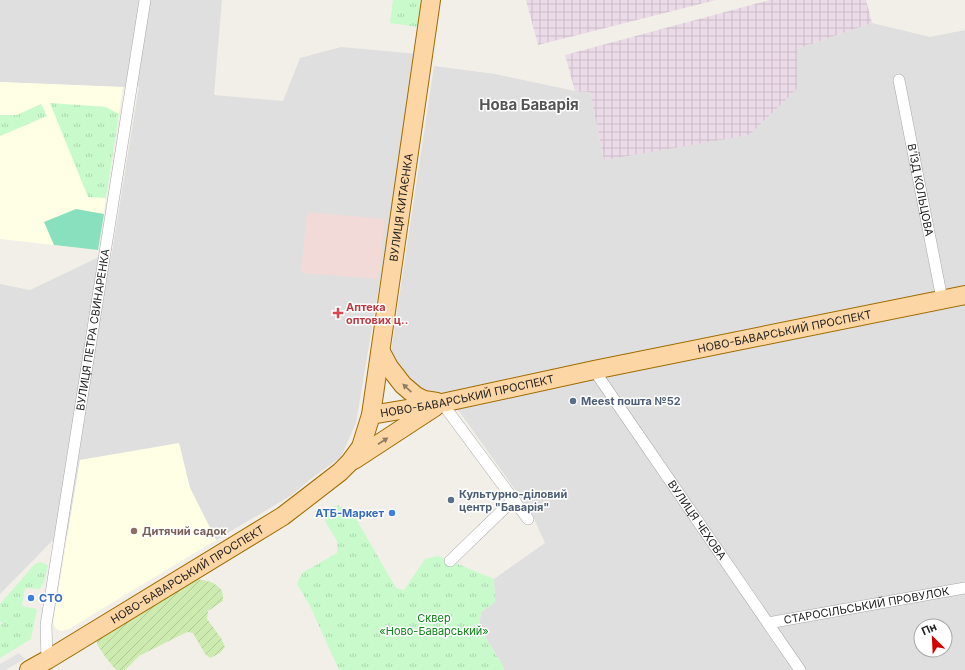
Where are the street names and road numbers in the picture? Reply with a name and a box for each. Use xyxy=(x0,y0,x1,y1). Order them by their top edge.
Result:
street label: В’ЇЗД КОЛЬЦОВА xyxy=(905,142,937,238)
street label: ВУЛИЦЯ КИТАЄНКА xyxy=(386,152,416,262)
street label: ВУЛИЦЯ ПЕТРА СВИНАРЕНКА xyxy=(73,247,113,412)
street label: НОВО-БАВАРСЬКИЙ ПРОСПЕКТ xyxy=(696,307,873,356)
street label: НОВО-БАВАРСЬКИЙ ПРОСПЕКТ xyxy=(379,372,555,420)
street label: ВУЛИЦЯ ЧЕХОВА xyxy=(665,478,729,563)
street label: НОВО-БАВАРСЬКИЙ ПРОСПЕКТ xyxy=(108,522,267,626)
street label: СТАРОСІЛЬСЬКИЙ ПРОВУЛОК xyxy=(783,584,951,627)

